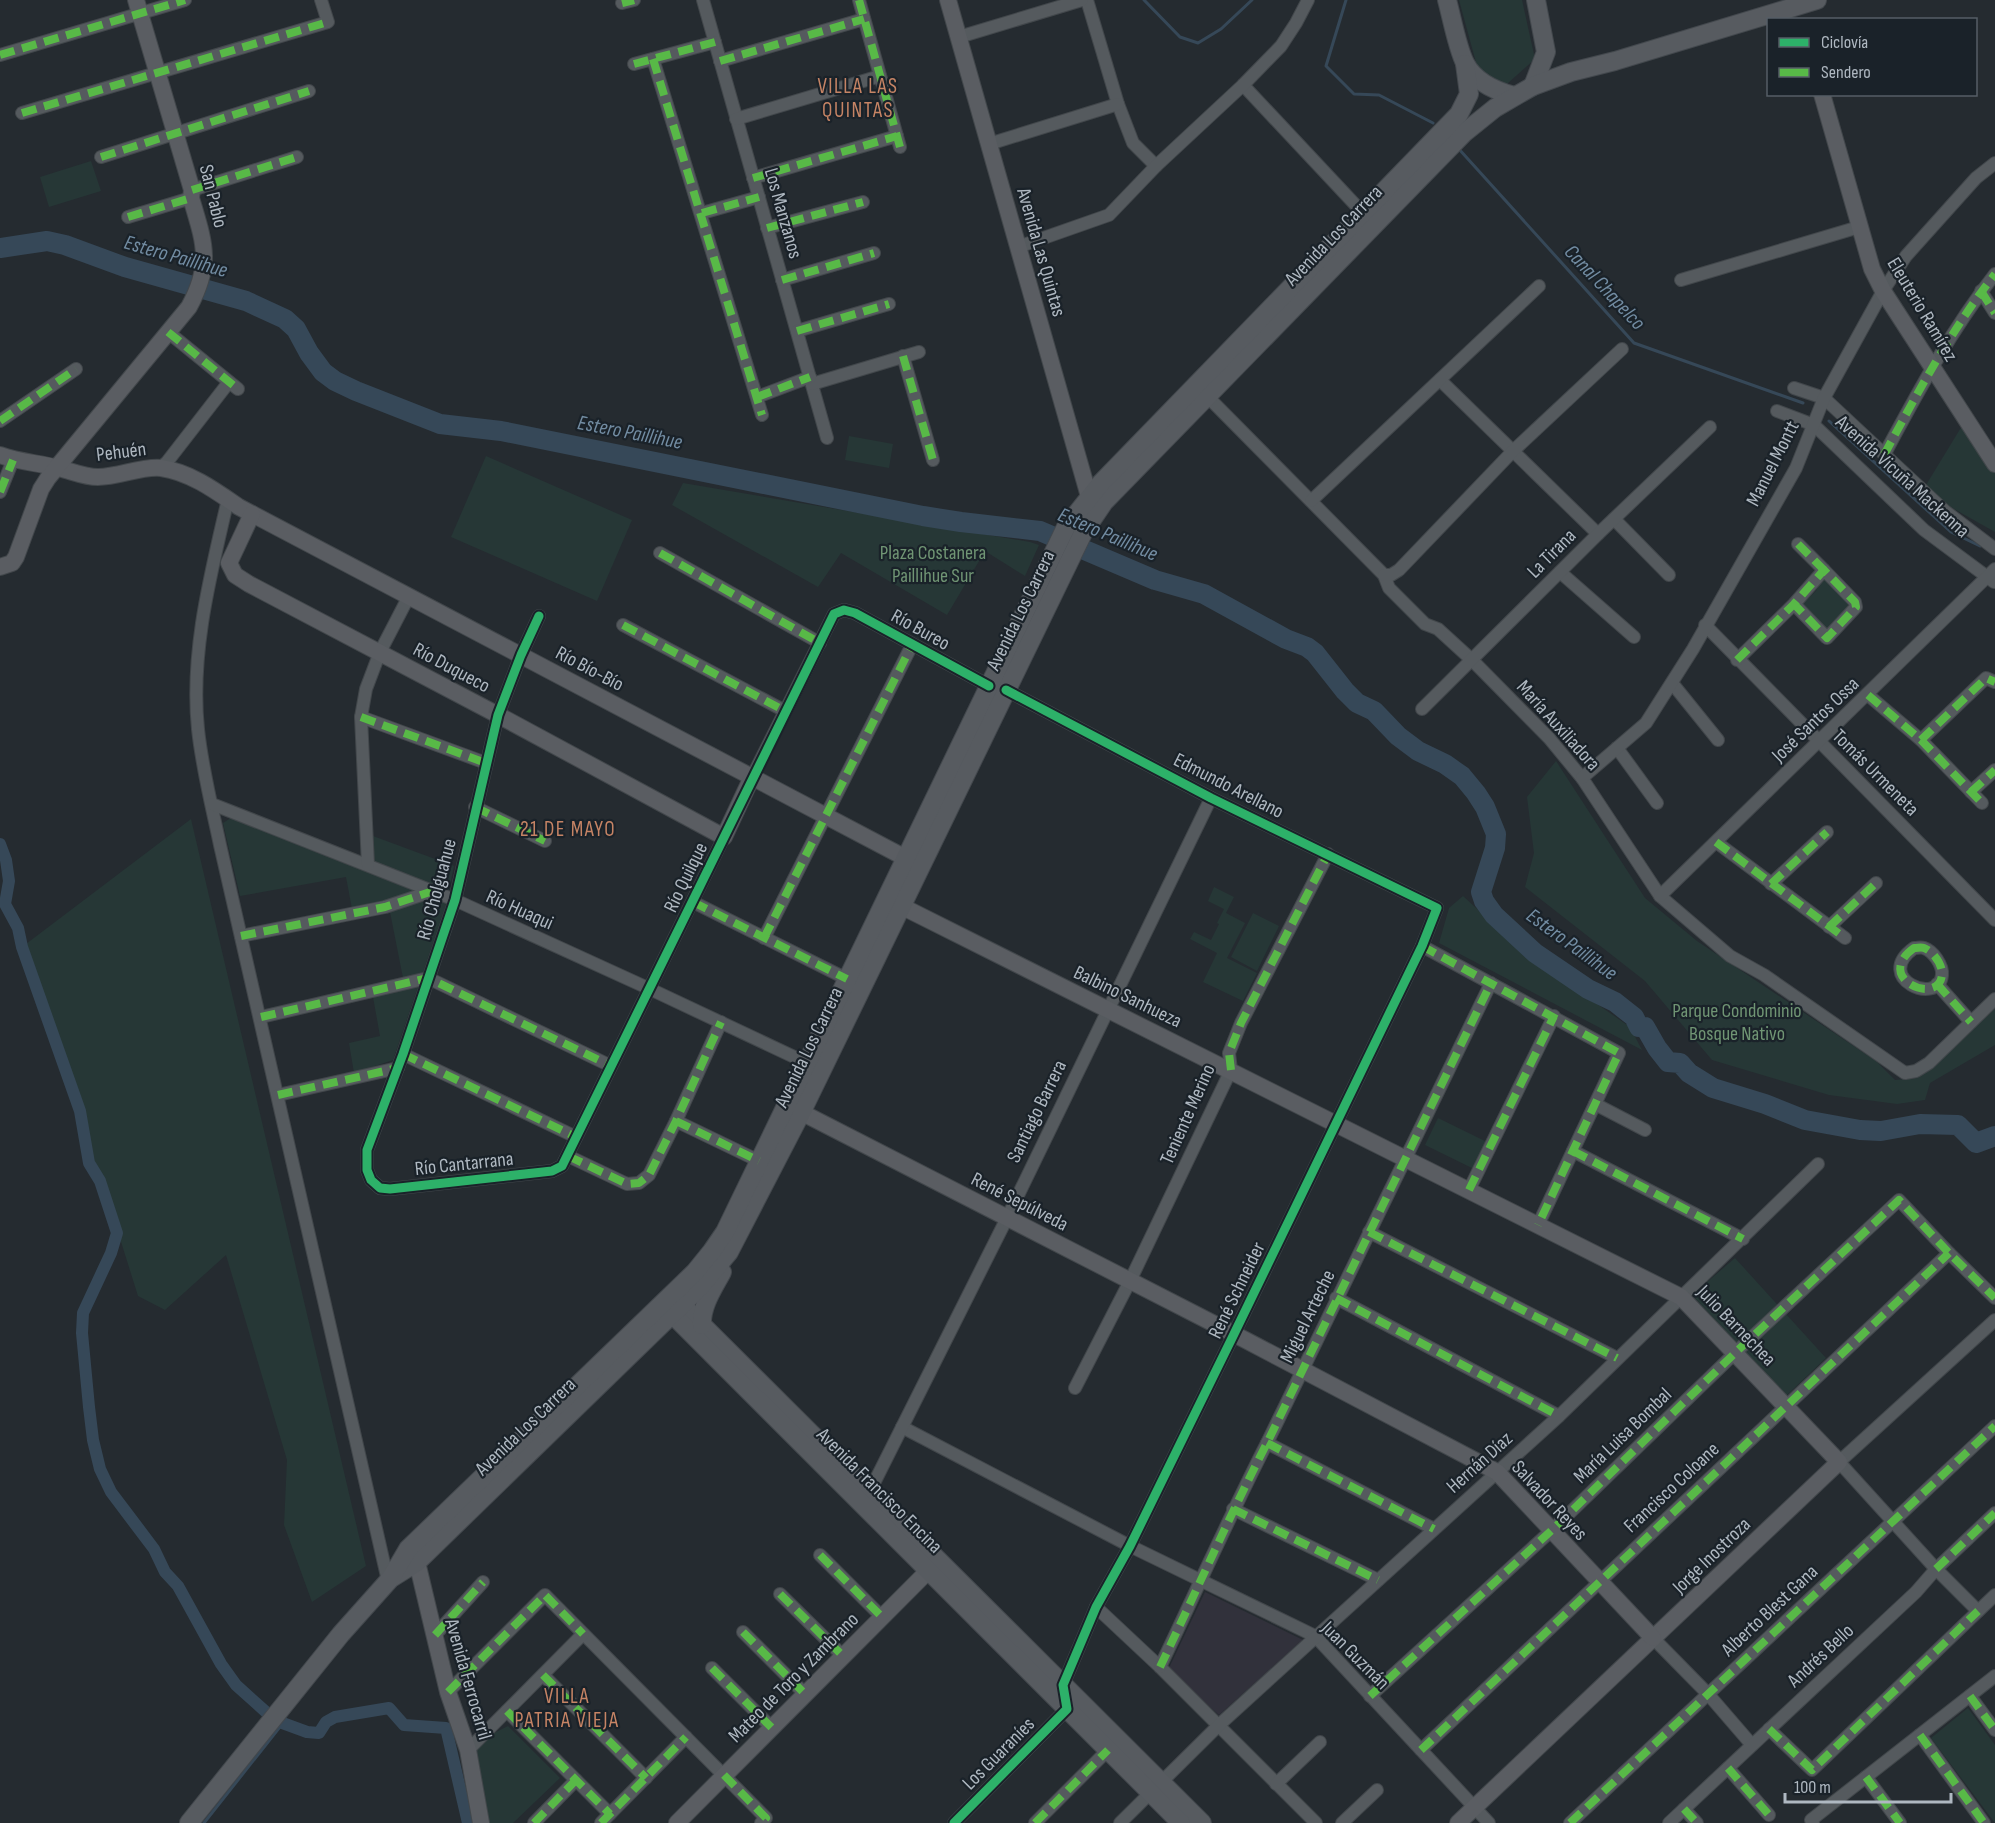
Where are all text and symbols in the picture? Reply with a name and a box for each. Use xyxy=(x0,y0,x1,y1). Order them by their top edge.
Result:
legend xyxy=(1767,18,1977,96)
text: Ciclovía xyxy=(1821,32,1868,53)
text: Sendero xyxy=(1821,62,1871,83)
district label: VILLA LAS QUINTAS xyxy=(817,74,899,123)
street label: San Pablo xyxy=(194,162,232,230)
street label: Los Manzanos xyxy=(759,165,807,261)
street label: Avenida Los Carrera xyxy=(1279,180,1388,292)
street label: Avenida Las Quintas xyxy=(1011,184,1071,319)
water label: Estero Paillihue xyxy=(121,230,230,283)
water label: Canal Chapelco xyxy=(1559,240,1651,335)
street label: Eleuterio Ramírez xyxy=(1882,253,1963,366)
water label: Estero Paillihue xyxy=(575,410,684,455)
street label: Avenida Vicuña Mackenna xyxy=(1830,410,1974,543)
street label: Manuel Montt xyxy=(1741,417,1805,510)
street label: Pehuén xyxy=(95,437,147,467)
water label: Estero Paillihue xyxy=(1054,502,1162,567)
street label: La Tirana xyxy=(1522,524,1581,583)
park label: Plaza Costanera Paillihue Sur xyxy=(880,541,986,588)
street label: Avenida Los Carrera xyxy=(981,546,1060,675)
street label: Río Bureo xyxy=(887,604,954,656)
street label: Río Duqueco xyxy=(409,638,494,698)
street label: Río Bío-Bío xyxy=(551,641,628,697)
street label: José Santos Ossa xyxy=(1766,672,1864,768)
street label: María Auxiliadora xyxy=(1511,676,1605,776)
street label: Tomás Urmeneta xyxy=(1827,724,1924,821)
street label: Edmundo Arellano xyxy=(1169,748,1288,824)
district label: 21 DE MAYO xyxy=(520,817,616,842)
street label: Río Cholguahue xyxy=(412,836,462,942)
street label: Río Quilque xyxy=(659,839,713,916)
street label: Río Huaqui xyxy=(482,884,557,935)
water label: Estero Paillihue xyxy=(1521,903,1622,986)
street label: Balbino Sanhueza xyxy=(1070,960,1185,1033)
street label: Avenida Los Carrera xyxy=(769,983,848,1112)
park label: Parque Condominio Bosque Nativo xyxy=(1672,999,1802,1046)
street label: Santiago Barrera xyxy=(1002,1056,1072,1167)
street label: Teniente Merino xyxy=(1155,1061,1221,1168)
street label: Río Cantarrana xyxy=(414,1147,515,1181)
street label: René Sepúlveda xyxy=(967,1167,1072,1237)
street label: René Schneider xyxy=(1203,1238,1271,1343)
street label: Miguel Arteche xyxy=(1275,1266,1341,1367)
street label: Julio Barnechea xyxy=(1691,1280,1781,1371)
street label: Avenida Los Carrera xyxy=(470,1373,581,1481)
street label: María Luisa Bombal xyxy=(1569,1383,1677,1489)
street label: Avenida Francisco Encina xyxy=(811,1422,947,1559)
street label: Hernán Díaz xyxy=(1442,1427,1518,1499)
street label: Francisco Coloane xyxy=(1619,1437,1724,1538)
street label: Salvador Reyes xyxy=(1506,1456,1592,1546)
street label: Jorge Inostroza xyxy=(1667,1513,1756,1600)
street label: Alberto Blest Gana xyxy=(1716,1560,1823,1662)
street label: Mateo de Toro y Zambrano xyxy=(724,1608,864,1748)
street label: Avenida Ferrocarril xyxy=(439,1615,497,1742)
street label: Juan Guzmán xyxy=(1315,1616,1394,1695)
street label: Andrés Bello xyxy=(1782,1619,1859,1693)
district label: VILLA PATRIA VIEJA xyxy=(515,1684,619,1733)
street label: Los Guaraníes xyxy=(958,1713,1040,1795)
scale bar xyxy=(1785,1766,1952,1804)
text: 100 m xyxy=(1794,1777,1831,1798)

